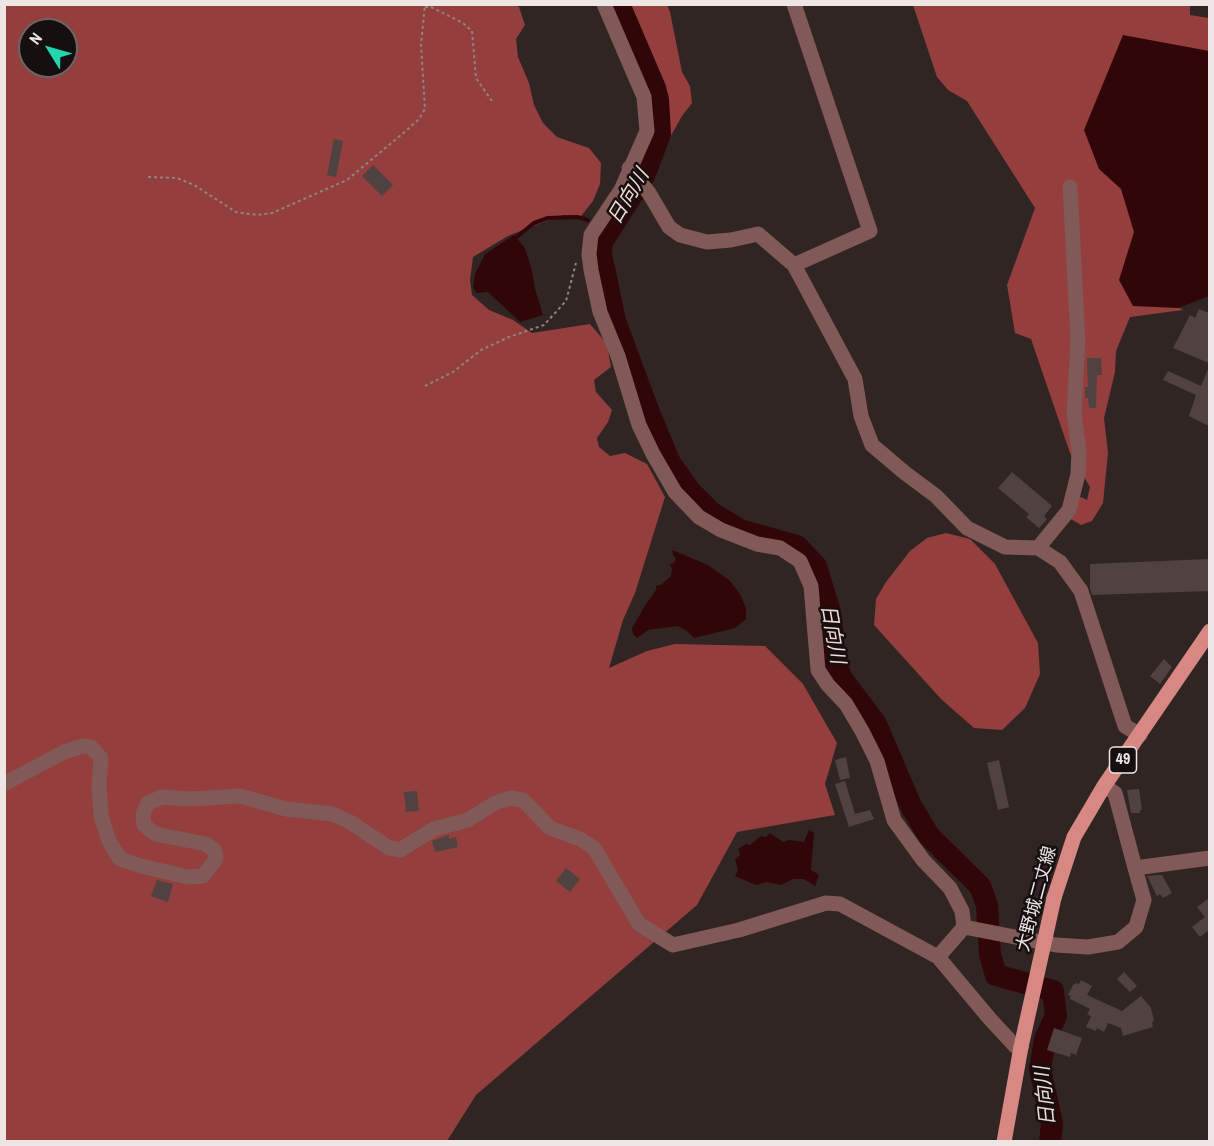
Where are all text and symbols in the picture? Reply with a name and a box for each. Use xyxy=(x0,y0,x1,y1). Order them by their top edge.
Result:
north arrow xyxy=(18,18,78,78)
text: N xyxy=(24,28,47,49)
water label: 日向川 xyxy=(603,165,655,229)
water label: 日向川 xyxy=(815,602,849,666)
road number: 49 xyxy=(1110,747,1136,773)
street label: 大野城二丈線 xyxy=(1013,844,1061,954)
water label: 日向川 xyxy=(1031,1065,1061,1127)

